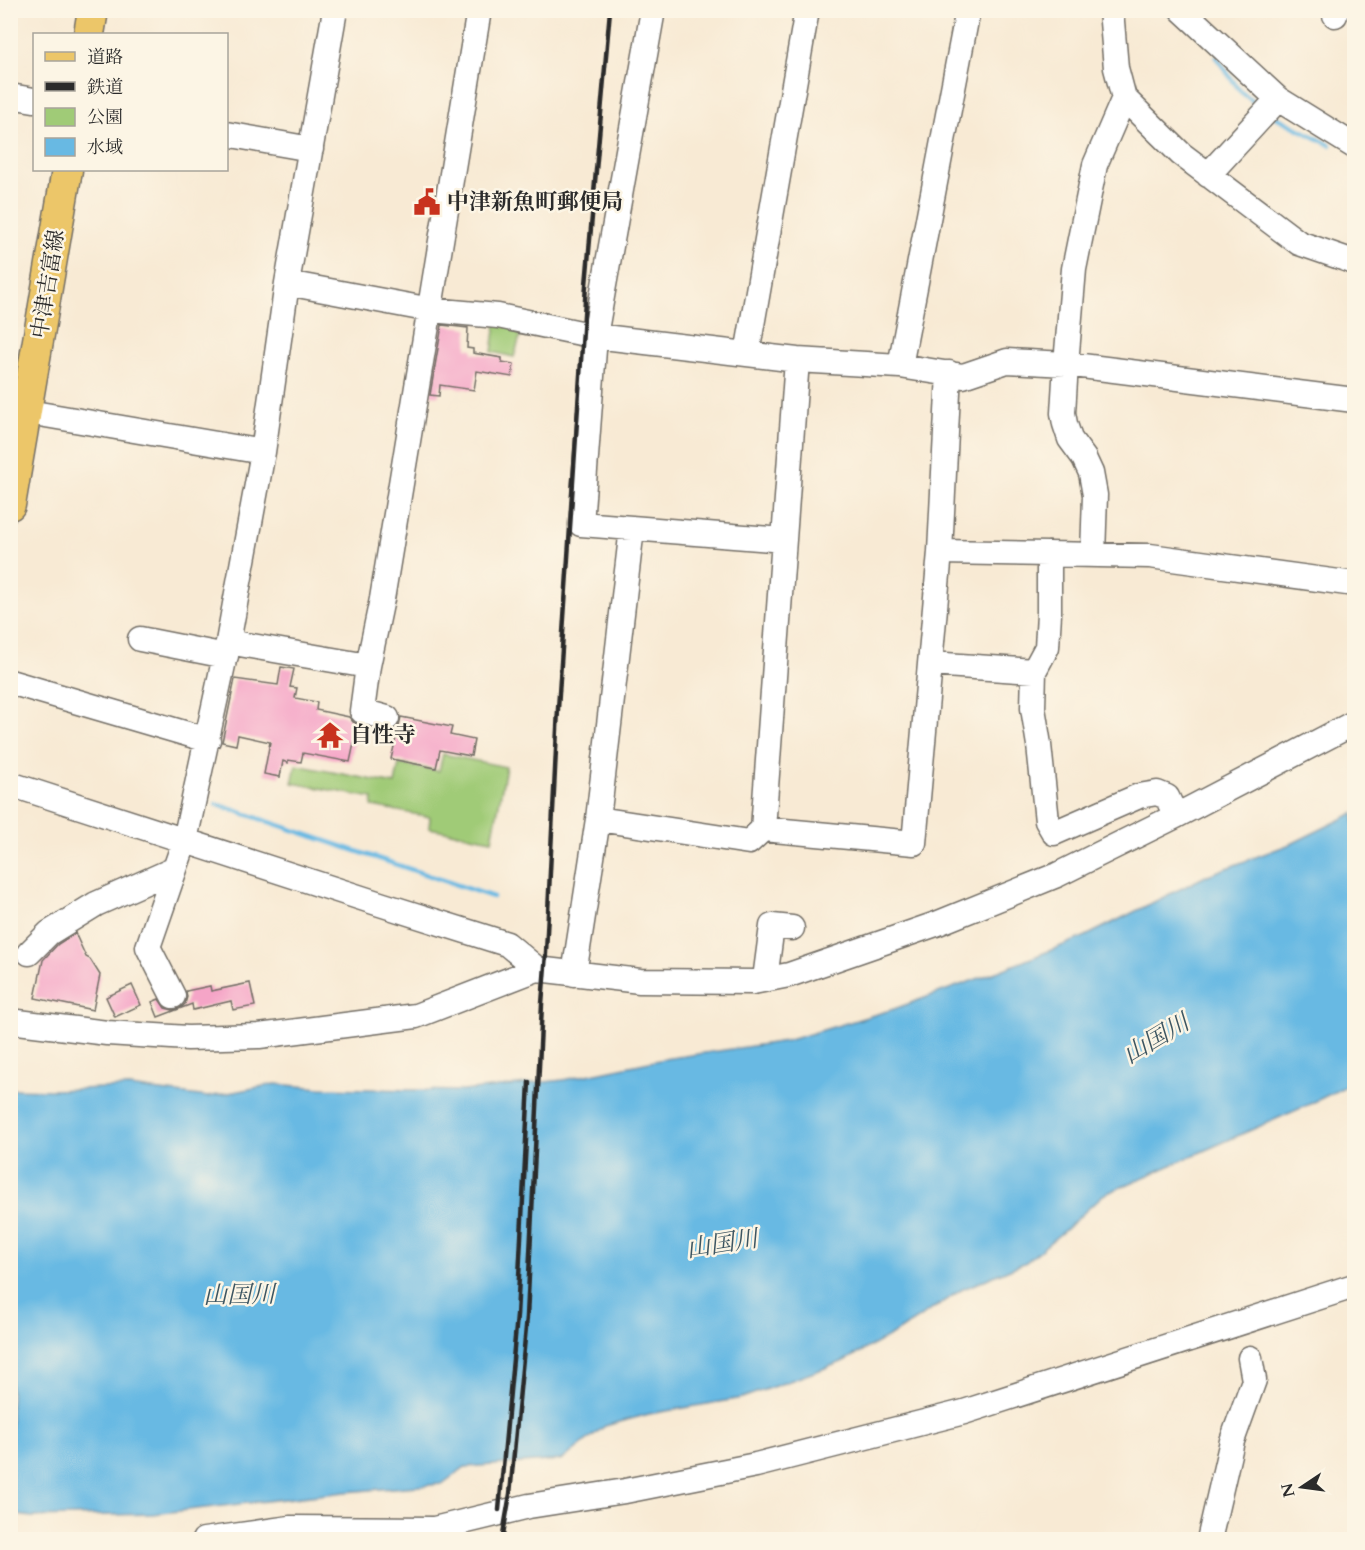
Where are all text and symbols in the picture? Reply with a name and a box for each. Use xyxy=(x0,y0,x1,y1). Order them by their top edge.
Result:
legend xyxy=(33,33,228,171)
text: 道路 xyxy=(87,45,123,70)
text: 鉄道 xyxy=(87,75,123,100)
text: 公園 xyxy=(87,105,123,130)
text: 水域 xyxy=(87,135,123,160)
public building icon: 中津新魚町郵便局 xyxy=(412,187,442,217)
place label: 中津新魚町郵便局 xyxy=(447,187,623,217)
street label: 中津吉富線 xyxy=(25,227,71,341)
temple icon: 自性寺 xyxy=(315,720,345,750)
place label: 自性寺 xyxy=(350,720,416,750)
water label: 山国川 xyxy=(1117,1005,1198,1072)
water label: 山国川 xyxy=(684,1222,763,1266)
water label: 山国川 xyxy=(203,1278,278,1312)
north arrow xyxy=(1272,1457,1332,1517)
text: N xyxy=(1276,1481,1301,1499)

